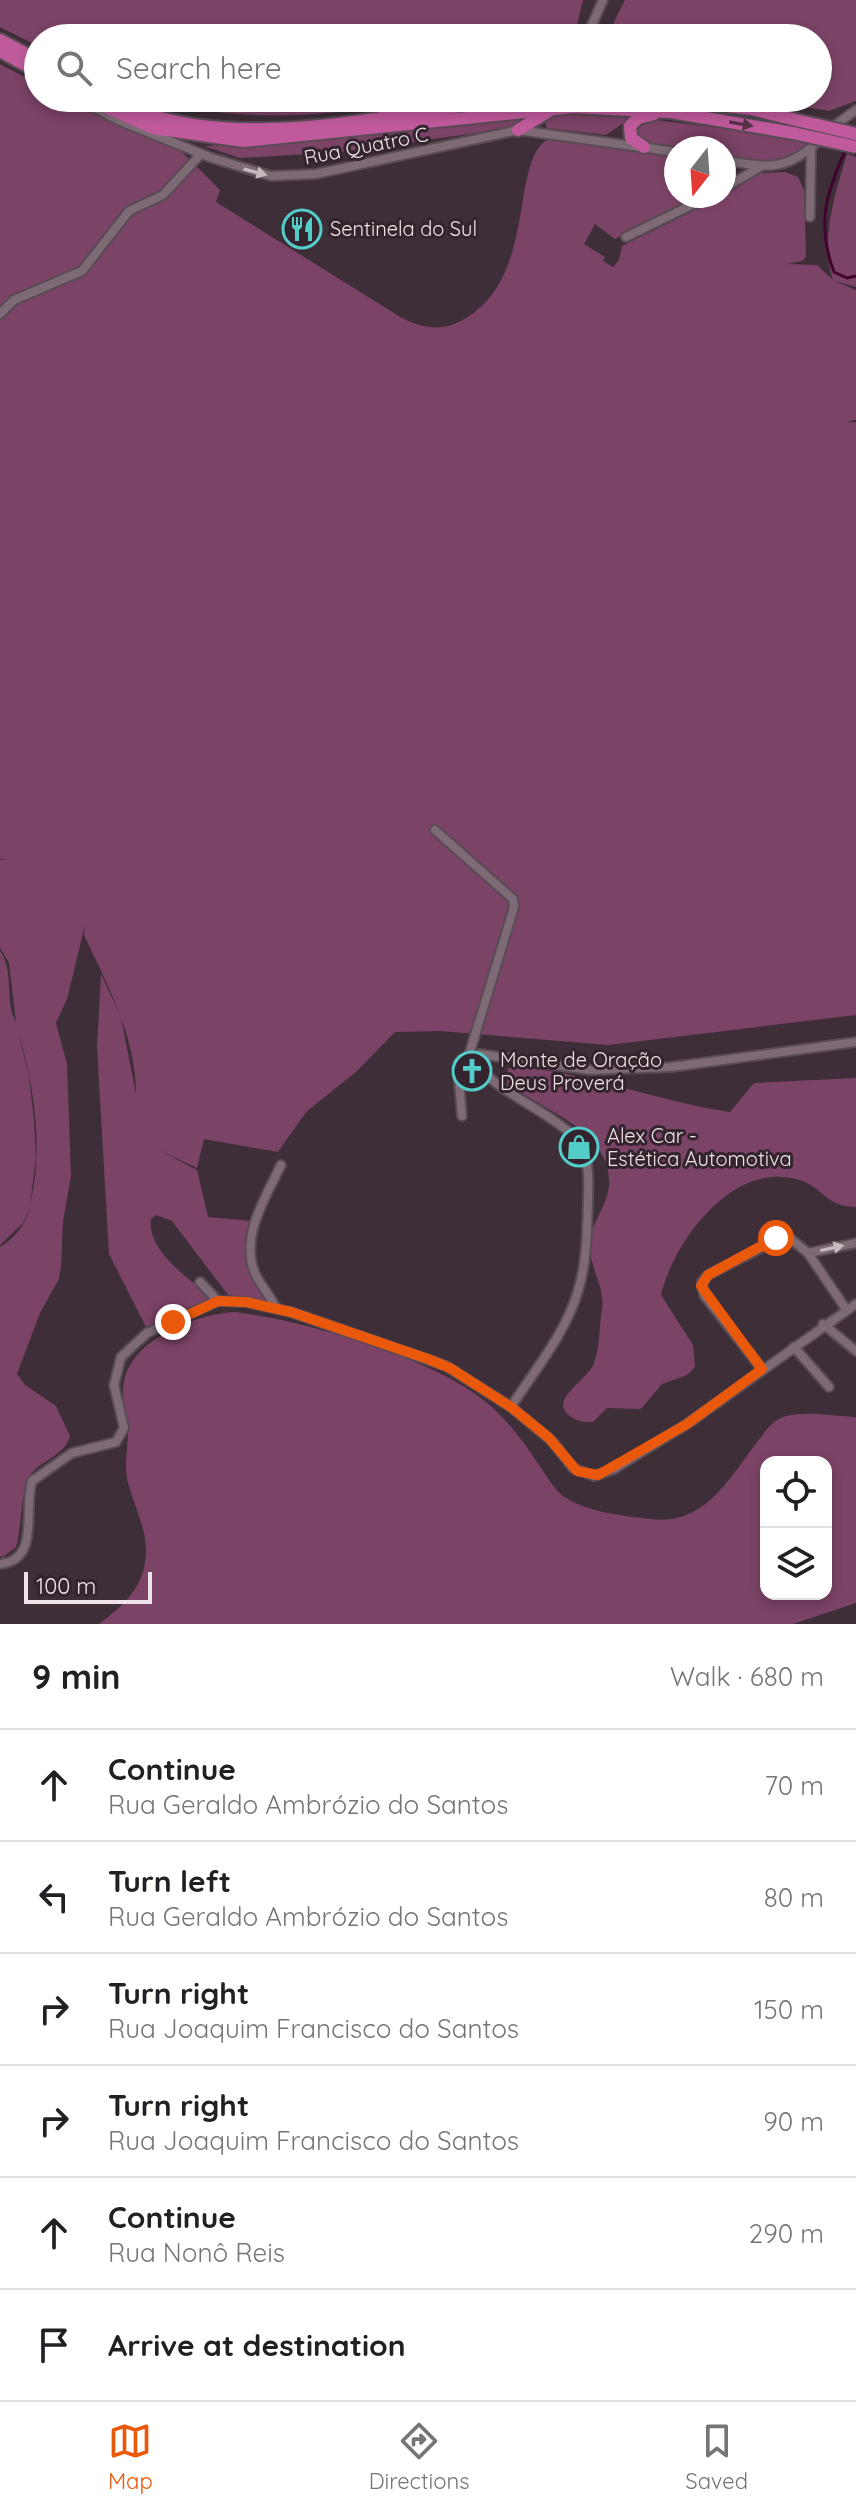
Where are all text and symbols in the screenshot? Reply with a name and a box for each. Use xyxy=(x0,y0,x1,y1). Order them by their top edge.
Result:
search box xyxy=(24,24,832,112)
icon: search xyxy=(52,46,96,90)
text: Search here xyxy=(116,49,282,87)
one-way arrow xyxy=(729,118,754,131)
street label: Rua Quatro C xyxy=(302,121,430,170)
north arrow xyxy=(664,136,736,208)
one-way arrow xyxy=(242,166,267,178)
restaurant icon: Sentinela do Sul xyxy=(281,208,323,250)
place label: Sentinela do Sul xyxy=(330,216,477,241)
place label: Monte de Oração Deus Proverá xyxy=(500,1047,662,1095)
church icon: Monte de Oração Deus Proverá xyxy=(451,1050,493,1092)
place label: Alex Car - Estética Automotiva xyxy=(607,1123,792,1171)
shop icon: Alex Car - Estética Automotiva xyxy=(558,1126,600,1168)
route start xyxy=(758,1220,794,1256)
one-way arrow xyxy=(820,1241,845,1254)
route end xyxy=(155,1304,191,1340)
map controls xyxy=(760,1456,832,1600)
button: locate xyxy=(760,1456,832,1528)
button: layers xyxy=(760,1528,832,1600)
scale bar xyxy=(24,1568,152,1604)
text: 100 m xyxy=(36,1572,96,1600)
text: 9 min xyxy=(32,1655,120,1698)
text: Walk · 680 m xyxy=(670,1660,824,1693)
text: Continue xyxy=(108,1750,236,1788)
icon: ahead xyxy=(32,1763,76,1807)
text: 70 m xyxy=(764,1769,824,1802)
text: Rua Geraldo Ambrózio do Santos xyxy=(108,1788,508,1821)
text: Turn left xyxy=(108,1862,231,1900)
icon: left xyxy=(32,1875,76,1919)
text: 80 m xyxy=(764,1881,824,1914)
text: Rua Geraldo Ambrózio do Santos xyxy=(108,1900,508,1933)
text: Turn right xyxy=(108,1974,249,2012)
icon: right xyxy=(32,1987,76,2031)
text: 150 m xyxy=(754,1993,824,2026)
text: Rua Joaquim Francisco do Santos xyxy=(108,2012,519,2045)
text: Turn right xyxy=(108,2086,249,2124)
icon: right xyxy=(32,2099,76,2143)
text: 90 m xyxy=(763,2105,824,2138)
text: Rua Joaquim Francisco do Santos xyxy=(108,2124,519,2157)
text: Continue xyxy=(108,2198,236,2236)
icon: ahead xyxy=(32,2211,76,2255)
text: 290 m xyxy=(749,2217,824,2250)
text: Rua Nonô Reis xyxy=(108,2236,285,2269)
icon: arrive xyxy=(32,2323,76,2367)
text: Arrive at destination xyxy=(108,2326,406,2364)
tab: Map xyxy=(108,2419,153,2495)
tab: Directions xyxy=(369,2419,469,2495)
tab: Saved xyxy=(685,2419,748,2495)

